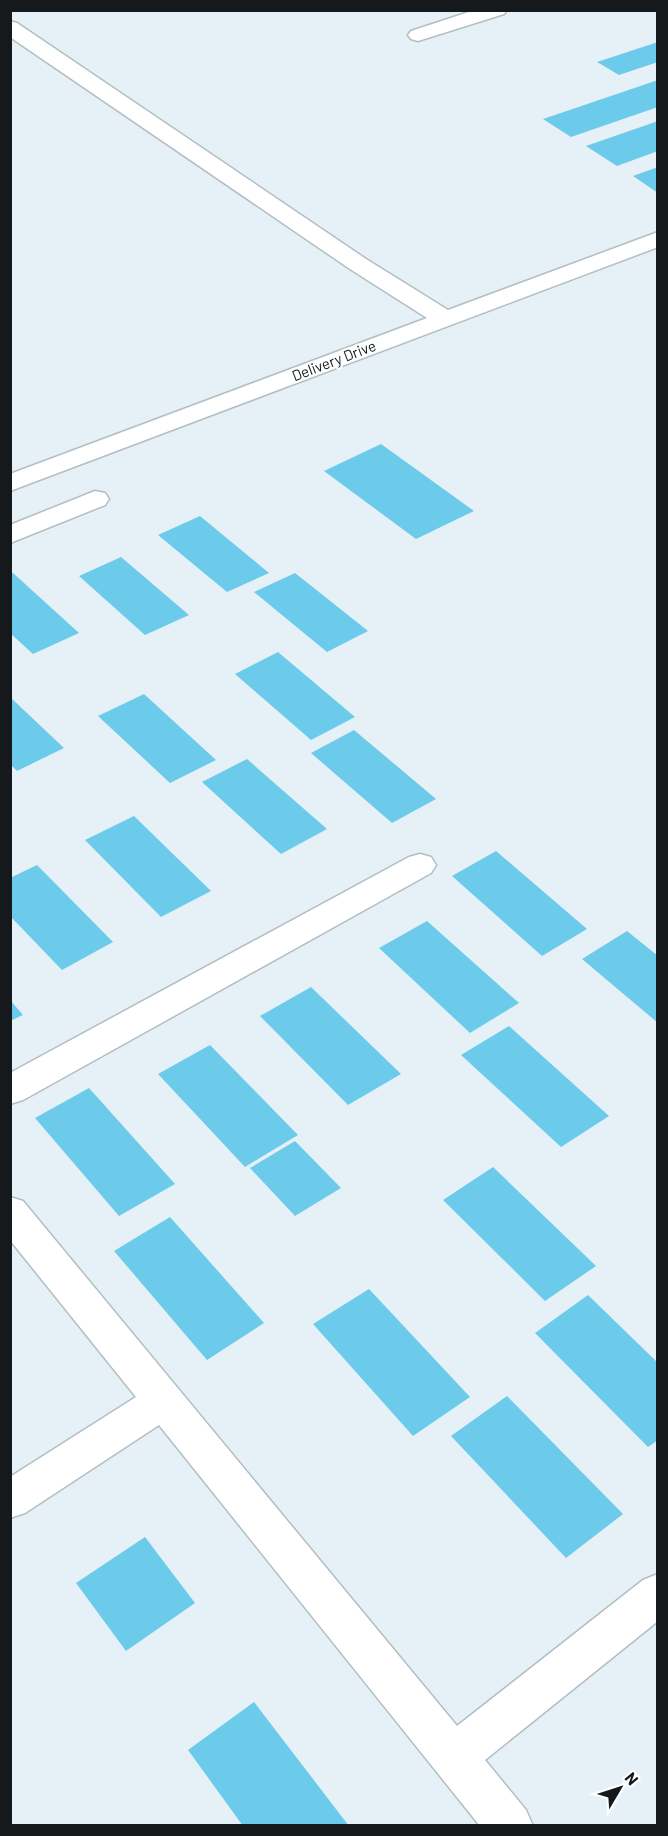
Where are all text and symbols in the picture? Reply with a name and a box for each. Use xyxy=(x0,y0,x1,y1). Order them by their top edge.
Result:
street label: Delivery Drive xyxy=(289,336,378,384)
north arrow xyxy=(590,1758,650,1818)
text: N xyxy=(621,1768,643,1788)

